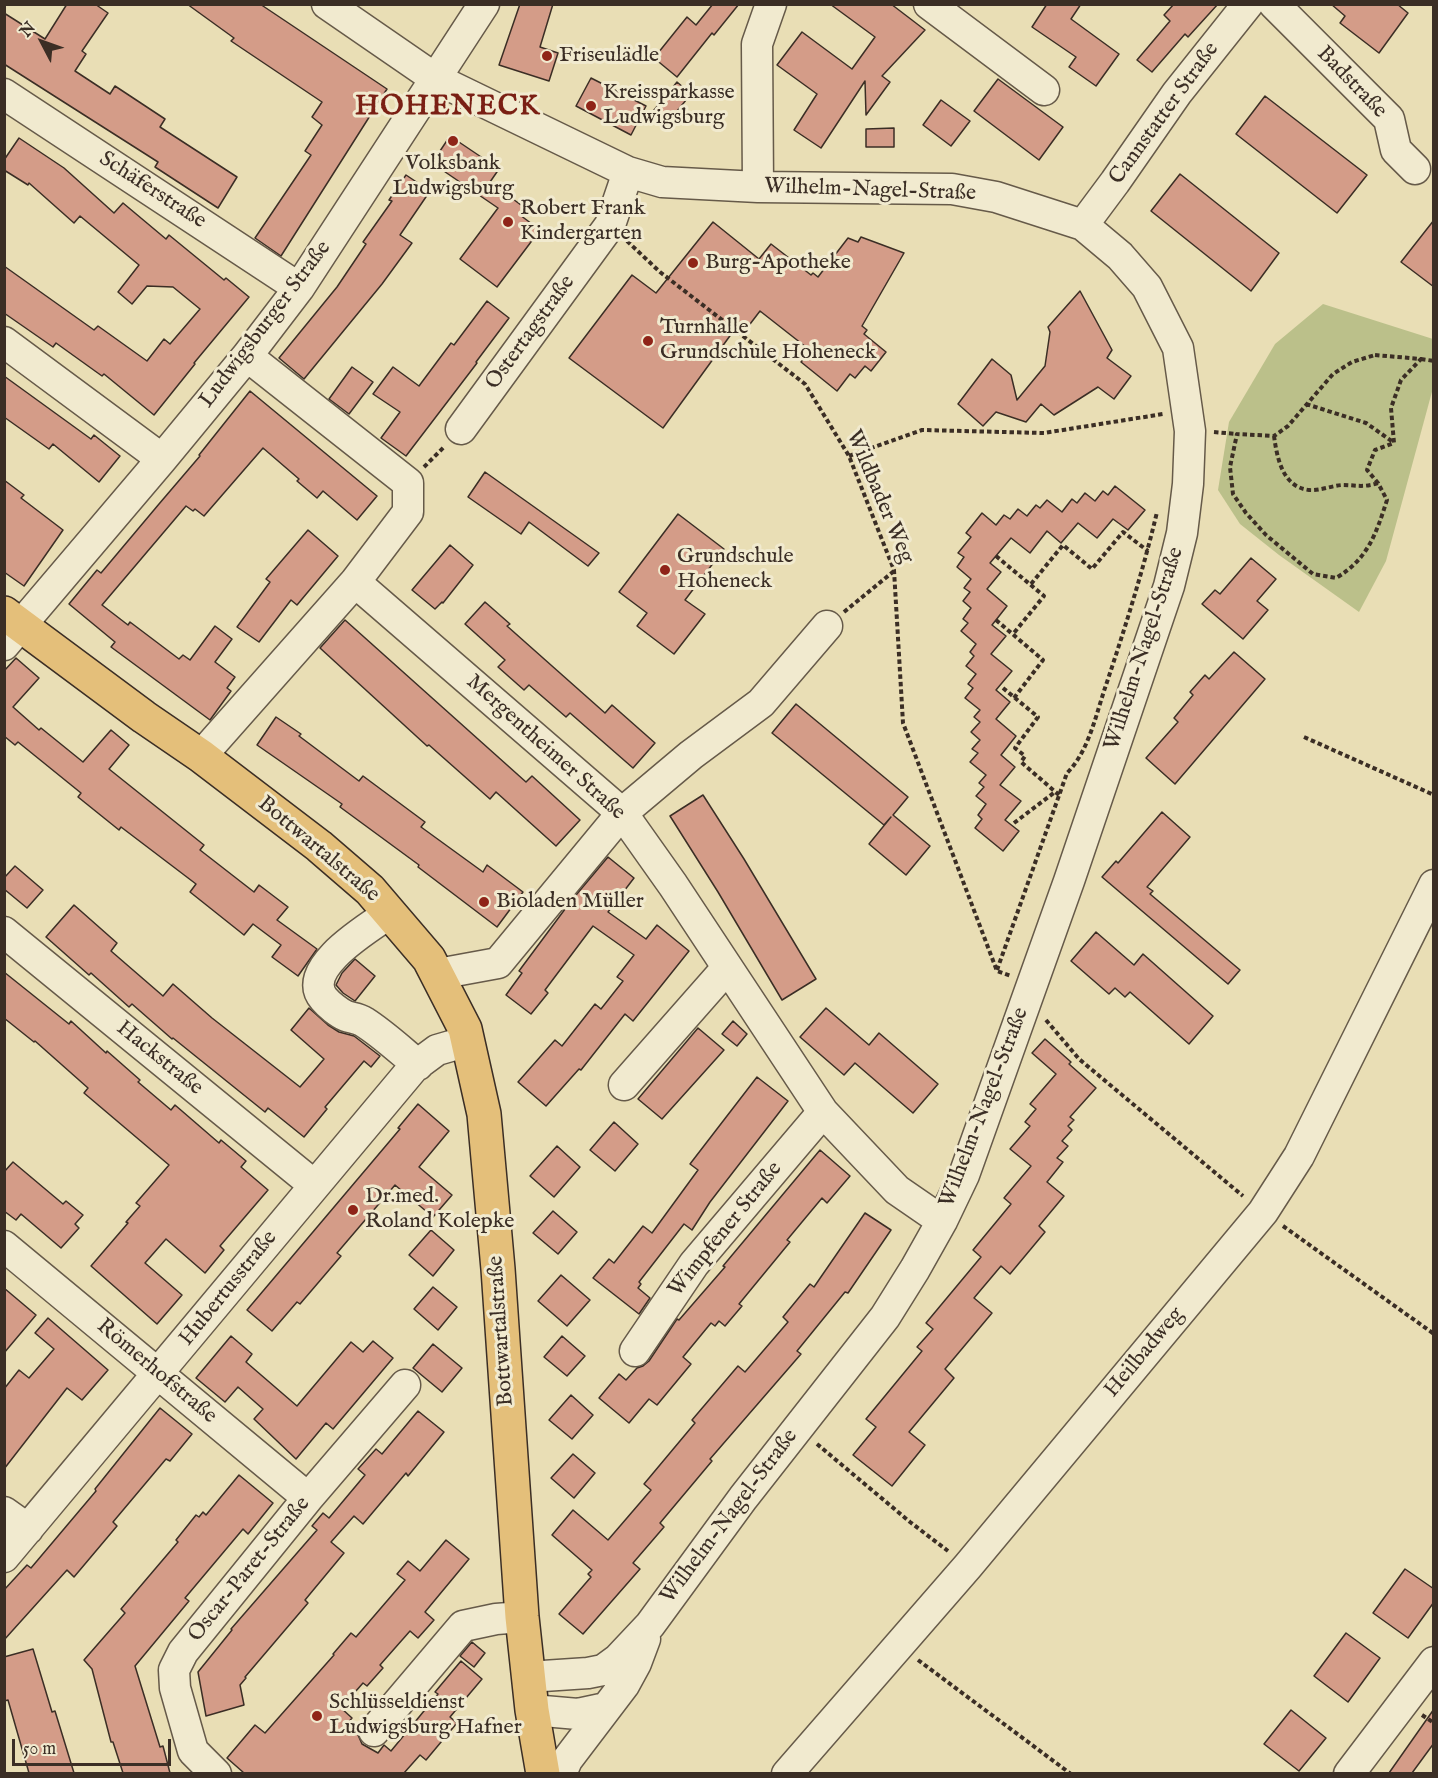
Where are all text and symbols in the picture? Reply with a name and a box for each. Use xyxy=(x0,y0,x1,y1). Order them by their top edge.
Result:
north arrow xyxy=(12,12,72,72)
text: N xyxy=(16,18,41,42)
street label: Cannstatter Straße xyxy=(1105,38,1225,190)
street label: Badstraße xyxy=(1310,41,1392,125)
place label: Friseulädle xyxy=(559,43,659,69)
marker: Friseulädle xyxy=(540,49,554,63)
place label: Kreissparkasse Ludwigsburg xyxy=(603,80,735,132)
district label: HOHENECK xyxy=(355,91,541,125)
marker: Kreissparkasse Ludwigsburg xyxy=(584,99,598,113)
marker: Volksbank Ludwigsburg xyxy=(446,134,460,148)
street label: Schäferstraße xyxy=(94,147,210,235)
place label: Volksbank Ludwigsburg xyxy=(392,151,514,202)
street label: Wilhelm-Nagel-Straße xyxy=(764,174,976,208)
place label: Robert Frank Kindergarten xyxy=(520,196,646,248)
marker: Robert Frank Kindergarten xyxy=(501,215,515,229)
street label: Ludwigsburger Straße xyxy=(195,236,337,414)
place label: Burg-Apotheke xyxy=(705,250,851,276)
marker: Burg-Apotheke xyxy=(686,256,700,270)
street label: Ostertagstraße xyxy=(481,271,581,395)
place label: Turnhalle Grundschule Hoheneck xyxy=(660,315,876,366)
marker: Turnhalle Grundschule Hoheneck xyxy=(641,334,655,348)
street label: Wildbader Weg xyxy=(839,426,919,568)
place label: Grundschule Hoheneck xyxy=(677,544,794,596)
street label: Wilhelm-Nagel-Straße xyxy=(1100,544,1190,754)
marker: Grundschule Hoheneck xyxy=(658,563,672,577)
street label: Mergentheimer Straße xyxy=(460,670,630,826)
street label: Bottwartalstraße xyxy=(252,791,384,909)
place label: Bioladen Müller xyxy=(496,889,644,915)
marker: Bioladen Müller xyxy=(477,895,491,909)
street label: Wilhelm-Nagel-Straße xyxy=(935,1004,1035,1212)
street label: Hackstraße xyxy=(110,1016,208,1102)
street label: Wimpfener Straße xyxy=(663,1157,789,1303)
place label: Dr.med. Roland Kolepke xyxy=(365,1184,514,1236)
marker: Dr.med. Roland Kolepke xyxy=(346,1203,360,1217)
street label: Hubertusstraße xyxy=(174,1226,284,1352)
street label: Bottwartalstraße xyxy=(484,1255,520,1407)
street label: Heilbadweg xyxy=(1100,1302,1190,1404)
street label: Römerhofstraße xyxy=(90,1314,222,1430)
street label: Wilhelm-Nagel-Straße xyxy=(656,1424,804,1610)
street label: Oscar-Paret-Straße xyxy=(183,1492,317,1648)
place label: Schlüsseldienst Ludwigsburg Hafner xyxy=(329,1690,522,1742)
marker: Schlüsseldienst Ludwigsburg Hafner xyxy=(310,1709,324,1723)
scale bar xyxy=(15,1727,174,1765)
text: 50 m xyxy=(23,1738,56,1761)

